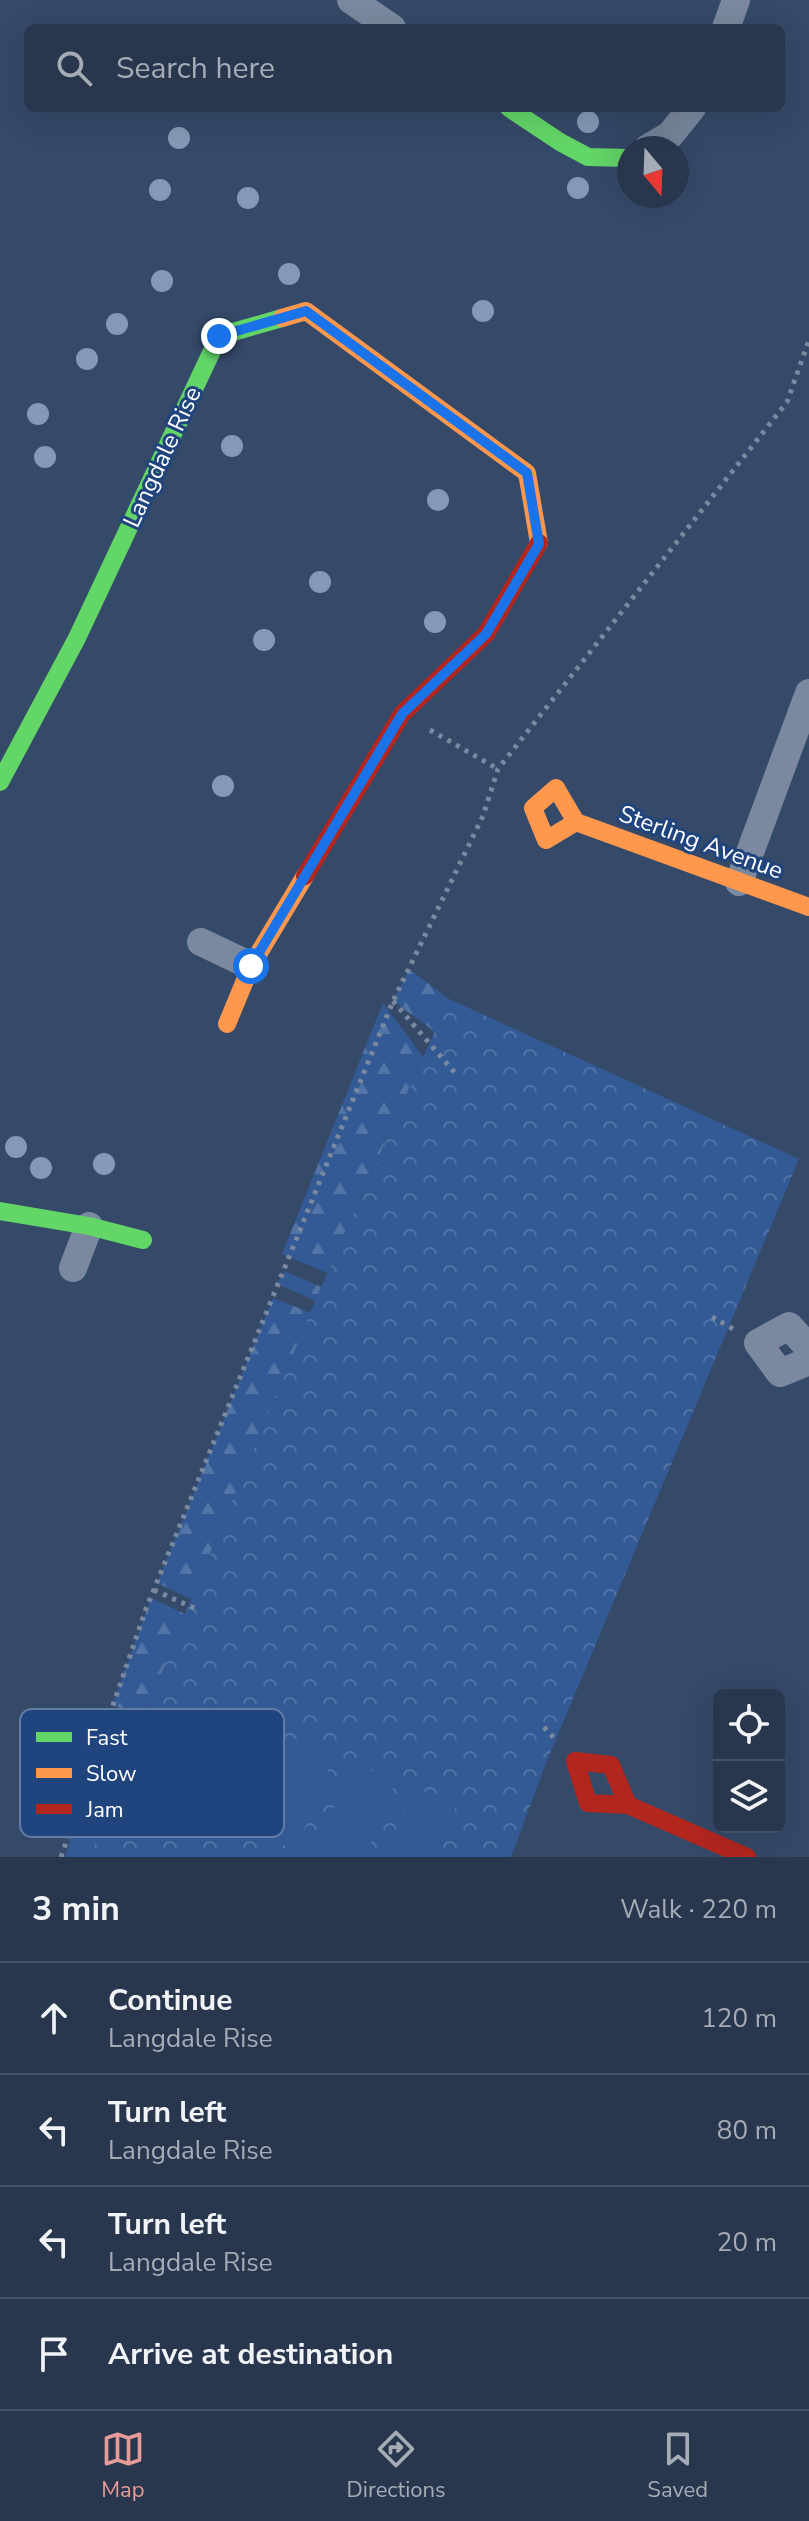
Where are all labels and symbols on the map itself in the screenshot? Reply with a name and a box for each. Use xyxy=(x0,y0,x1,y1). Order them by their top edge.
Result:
north arrow xyxy=(617,136,689,208)
route end xyxy=(201,318,237,354)
street label: Langdale Rise xyxy=(115,381,209,533)
street label: Sterling Avenue xyxy=(614,797,788,887)
route start xyxy=(233,948,269,984)
legend xyxy=(20,1709,284,1837)
text: Fast xyxy=(86,1723,128,1753)
text: Slow xyxy=(86,1759,137,1789)
text: Jam xyxy=(85,1795,124,1825)

